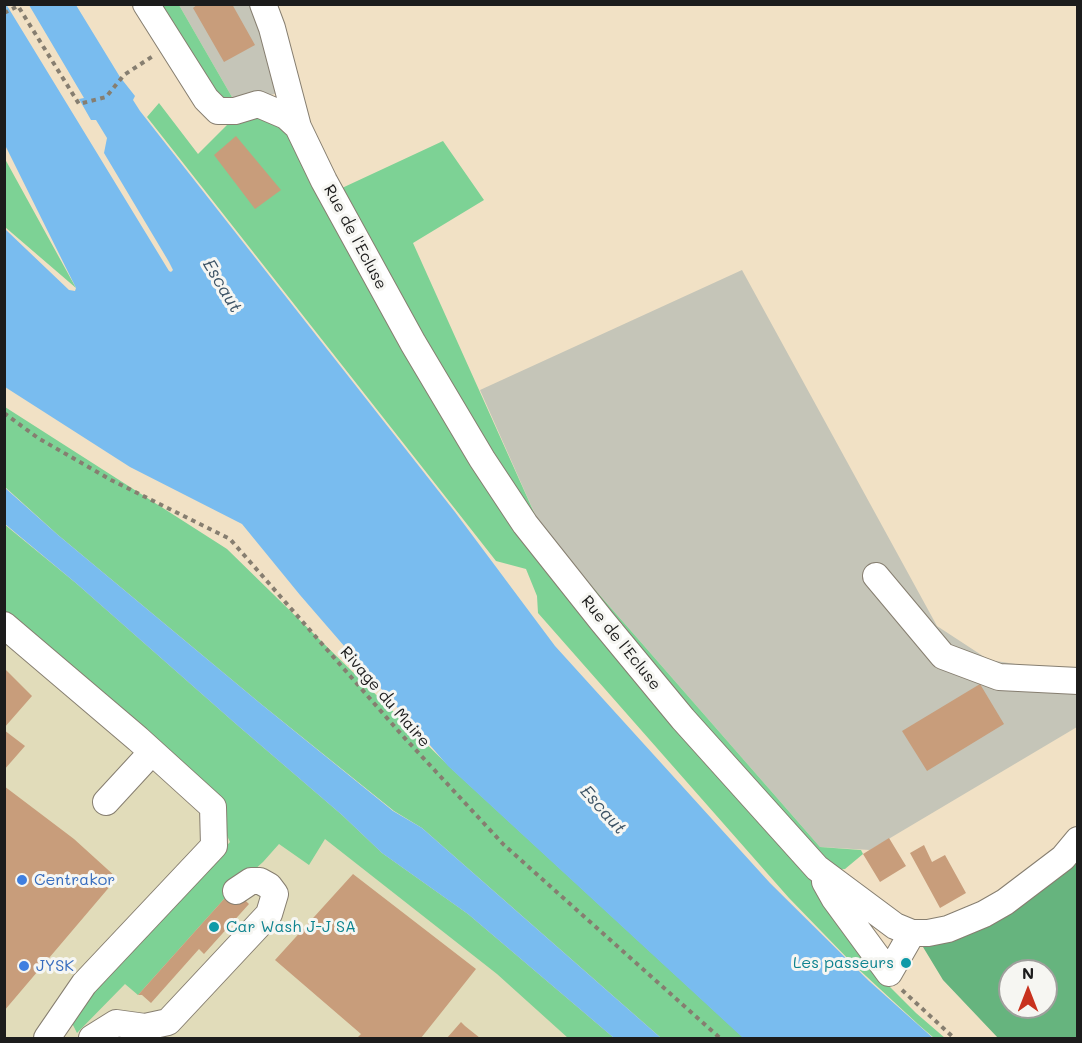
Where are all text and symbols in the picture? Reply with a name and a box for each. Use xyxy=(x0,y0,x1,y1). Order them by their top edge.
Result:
street label: Rue de l'Ecluse xyxy=(319,181,391,293)
water label: Escaut xyxy=(198,255,246,317)
street label: Rue de l'Ecluse xyxy=(577,592,665,694)
street label: Rivage du Maire xyxy=(336,643,434,751)
water label: Escaut xyxy=(575,781,631,839)
place label: Centrakor xyxy=(34,870,115,890)
marker: Centrakor xyxy=(15,873,29,887)
place label: Car Wash J-J SA xyxy=(226,917,356,937)
marker: Car Wash J-J SA xyxy=(207,920,221,934)
place label: Les passeurs xyxy=(793,953,894,973)
place label: JYSK xyxy=(36,956,74,976)
marker: Les passeurs xyxy=(899,956,913,970)
marker: JYSK xyxy=(17,959,31,973)
north arrow xyxy=(998,959,1058,1019)
text: N xyxy=(1022,962,1034,983)

